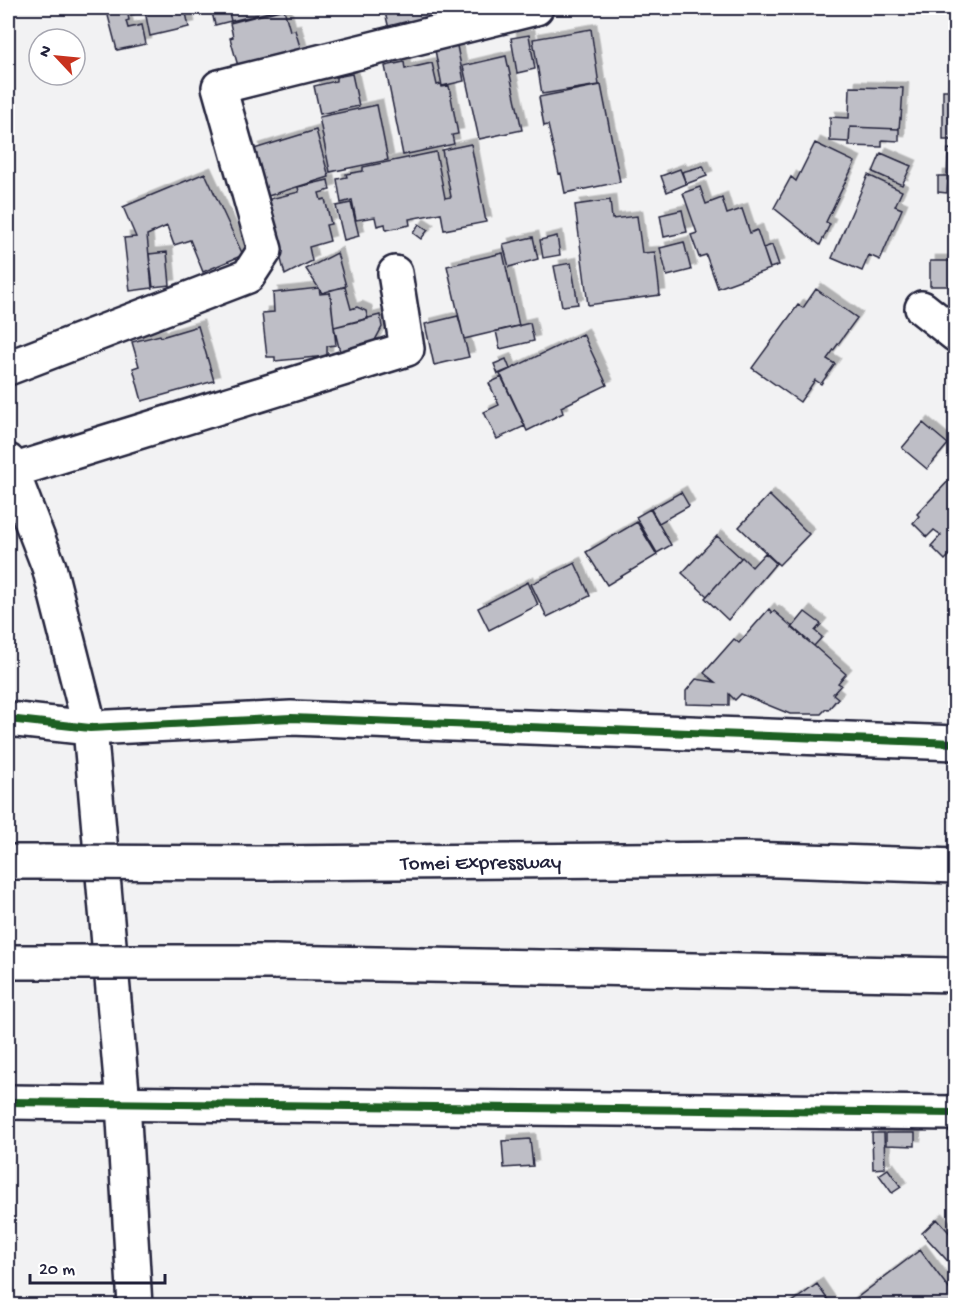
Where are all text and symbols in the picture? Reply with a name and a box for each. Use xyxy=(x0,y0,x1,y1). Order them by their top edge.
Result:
north arrow xyxy=(27,27,87,87)
text: N xyxy=(36,43,58,61)
street label: Tomei Expressway xyxy=(399,852,562,878)
scale bar xyxy=(30,1247,165,1285)
text: 20 m xyxy=(39,1260,75,1281)

